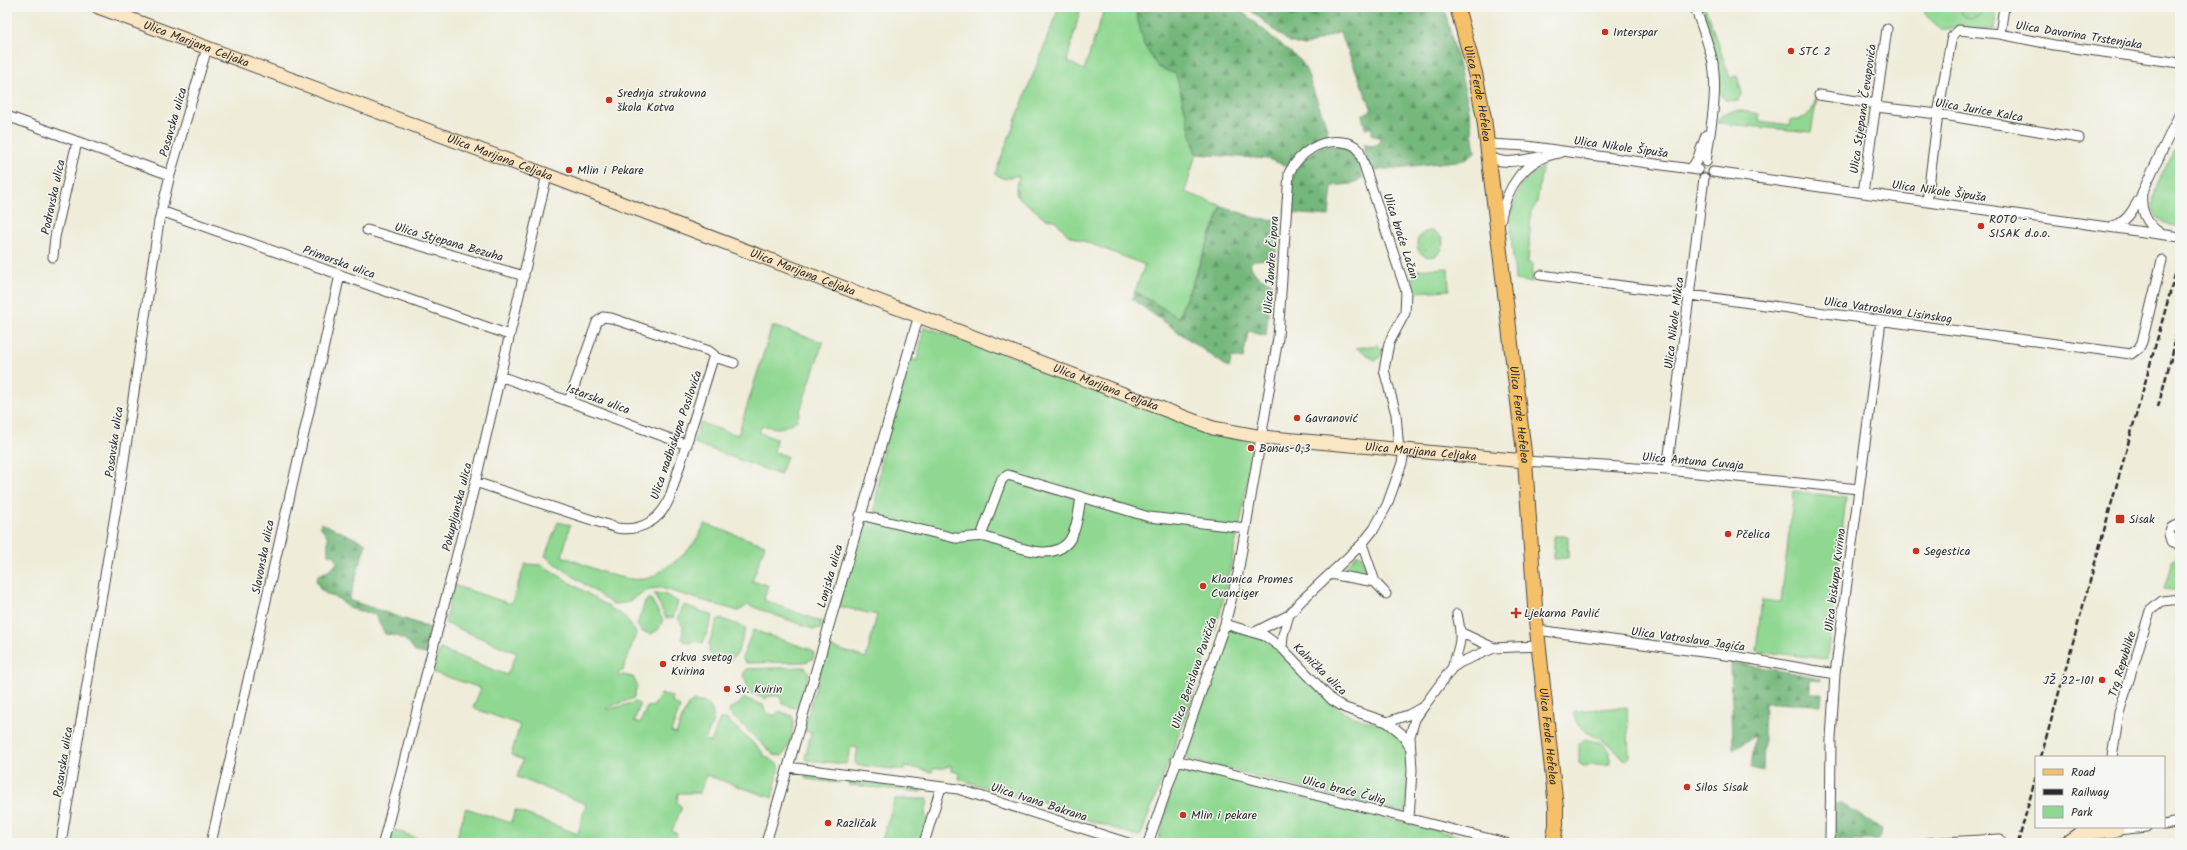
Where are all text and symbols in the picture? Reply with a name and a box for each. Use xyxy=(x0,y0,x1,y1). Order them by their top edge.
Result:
street label: Ulica Marijana Celjaka xyxy=(140,16,252,73)
street label: Ulica Davorina Trstenjaka xyxy=(2014,16,2144,55)
place label: Interspar xyxy=(1613,23,1659,42)
marker: Interspar xyxy=(1600,27,1610,37)
place label: STC 2 xyxy=(1799,42,1831,61)
street label: Ulica Ferde Hefelea xyxy=(1458,43,1496,143)
street label: Ulica Stjepana Čevapovića xyxy=(1845,43,1882,175)
marker: STC 2 xyxy=(1786,46,1796,56)
place label: Srednja strukovna škola Kotva xyxy=(617,84,707,117)
street label: Posavska ulica xyxy=(154,85,193,159)
street label: Ulica Jurice Kalca xyxy=(1933,93,2025,128)
marker: Srednja strukovna škola Kotva xyxy=(604,95,614,105)
street label: Ulica Marijana Celjaka xyxy=(444,129,556,186)
street label: Ulica Nikole Šipuša xyxy=(1572,131,1670,164)
street label: Podravska ulica xyxy=(36,157,71,236)
place label: Mlin i Pekare xyxy=(577,161,644,180)
marker: Mlin i Pekare xyxy=(564,165,574,175)
street label: Ulica Nikole Šipuša xyxy=(1890,175,1988,208)
street label: Ulica braće Lačan xyxy=(1378,191,1423,282)
place label: ROTO - SISAK d.o.o. xyxy=(1989,210,2050,243)
street label: Ulica Jandre Čipora xyxy=(1259,215,1284,315)
street label: Ulica Stjepana Bezuha xyxy=(392,218,506,267)
marker: ROTO - SISAK d.o.o. xyxy=(1976,221,1986,231)
street label: Primorska ulica xyxy=(300,241,378,285)
street label: Ulica Marijana Celjaka xyxy=(747,244,859,301)
street label: Ulica Nikole Mikca xyxy=(1659,275,1690,370)
street label: Ulica Vatroslava Lisinskog xyxy=(1822,292,1954,329)
street label: Ulica Marijana Celjaka xyxy=(1050,359,1161,417)
street label: Ulica Ferde Hefelea xyxy=(1504,365,1534,465)
street label: Ulica nadbiskupa Posilovića xyxy=(645,368,708,502)
street label: Istarska ulica xyxy=(563,379,633,420)
street label: Posavska ulica xyxy=(100,405,129,479)
place label: Gavranović xyxy=(1305,409,1358,428)
marker: Gavranović xyxy=(1292,413,1302,423)
street label: Ulica Marijana Celjaka xyxy=(1364,437,1478,467)
place label: Bonus-0,3 xyxy=(1259,439,1311,458)
marker: Bonus-0,3 xyxy=(1246,443,1256,453)
street label: Ulica Antuna Cuvaja xyxy=(1641,448,1745,475)
street label: Pokupljanska ulica xyxy=(437,460,478,553)
place label: Sisak xyxy=(2129,510,2155,529)
marker: Sisak xyxy=(2114,513,2126,525)
street label: Slavonska ulica xyxy=(247,518,280,596)
place label: Pčelica xyxy=(1736,525,1770,544)
street label: Ulica biskupa Kvirina xyxy=(1820,527,1851,633)
marker: Pčelica xyxy=(1723,529,1733,539)
street label: Lonjska ulica xyxy=(812,542,849,610)
place label: Segestica xyxy=(1924,542,1971,561)
marker: Segestica xyxy=(1911,546,1921,556)
place label: Klaonica Promes Cvanciger xyxy=(1211,570,1293,603)
marker: Klaonica Promes Cvanciger xyxy=(1198,581,1208,591)
place label: Ljekarna Pavlić xyxy=(1524,604,1600,623)
marker: Ljekarna Pavlić xyxy=(1511,608,1521,618)
street label: Ulica Berislava Pavičića xyxy=(1166,614,1223,732)
street label: Ulica Vatroslava Jagića xyxy=(1630,622,1746,657)
street label: Trg Republike xyxy=(2103,628,2142,699)
street label: Kalnička ulica xyxy=(1288,639,1351,700)
place label: crkva svetog Kvirina xyxy=(671,648,733,681)
marker: crkva svetog Kvirina xyxy=(658,659,668,669)
place label: JŽ 22-101 xyxy=(2043,671,2094,690)
marker: JŽ 22-101 xyxy=(2097,675,2107,685)
place label: Sv. Kvirin xyxy=(735,680,782,699)
marker: Sv. Kvirin xyxy=(722,684,732,694)
street label: Ulica Ferde Hefelea xyxy=(1533,687,1563,786)
street label: Posavska ulica xyxy=(49,725,79,799)
legend xyxy=(2035,756,2165,828)
text: Road xyxy=(2071,763,2096,782)
street label: Ulica braće Čulig xyxy=(1300,771,1388,810)
street label: Ulica Ivana Bakrana xyxy=(988,778,1090,827)
place label: Silos Sisak xyxy=(1695,778,1748,797)
marker: Silos Sisak xyxy=(1682,782,1692,792)
text: Railway xyxy=(2071,783,2109,802)
text: Park xyxy=(2071,803,2093,822)
place label: Mlin i pekare xyxy=(1191,806,1258,825)
marker: Mlin i pekare xyxy=(1178,810,1188,820)
place label: Različak xyxy=(836,814,877,833)
marker: Različak xyxy=(823,818,833,828)

